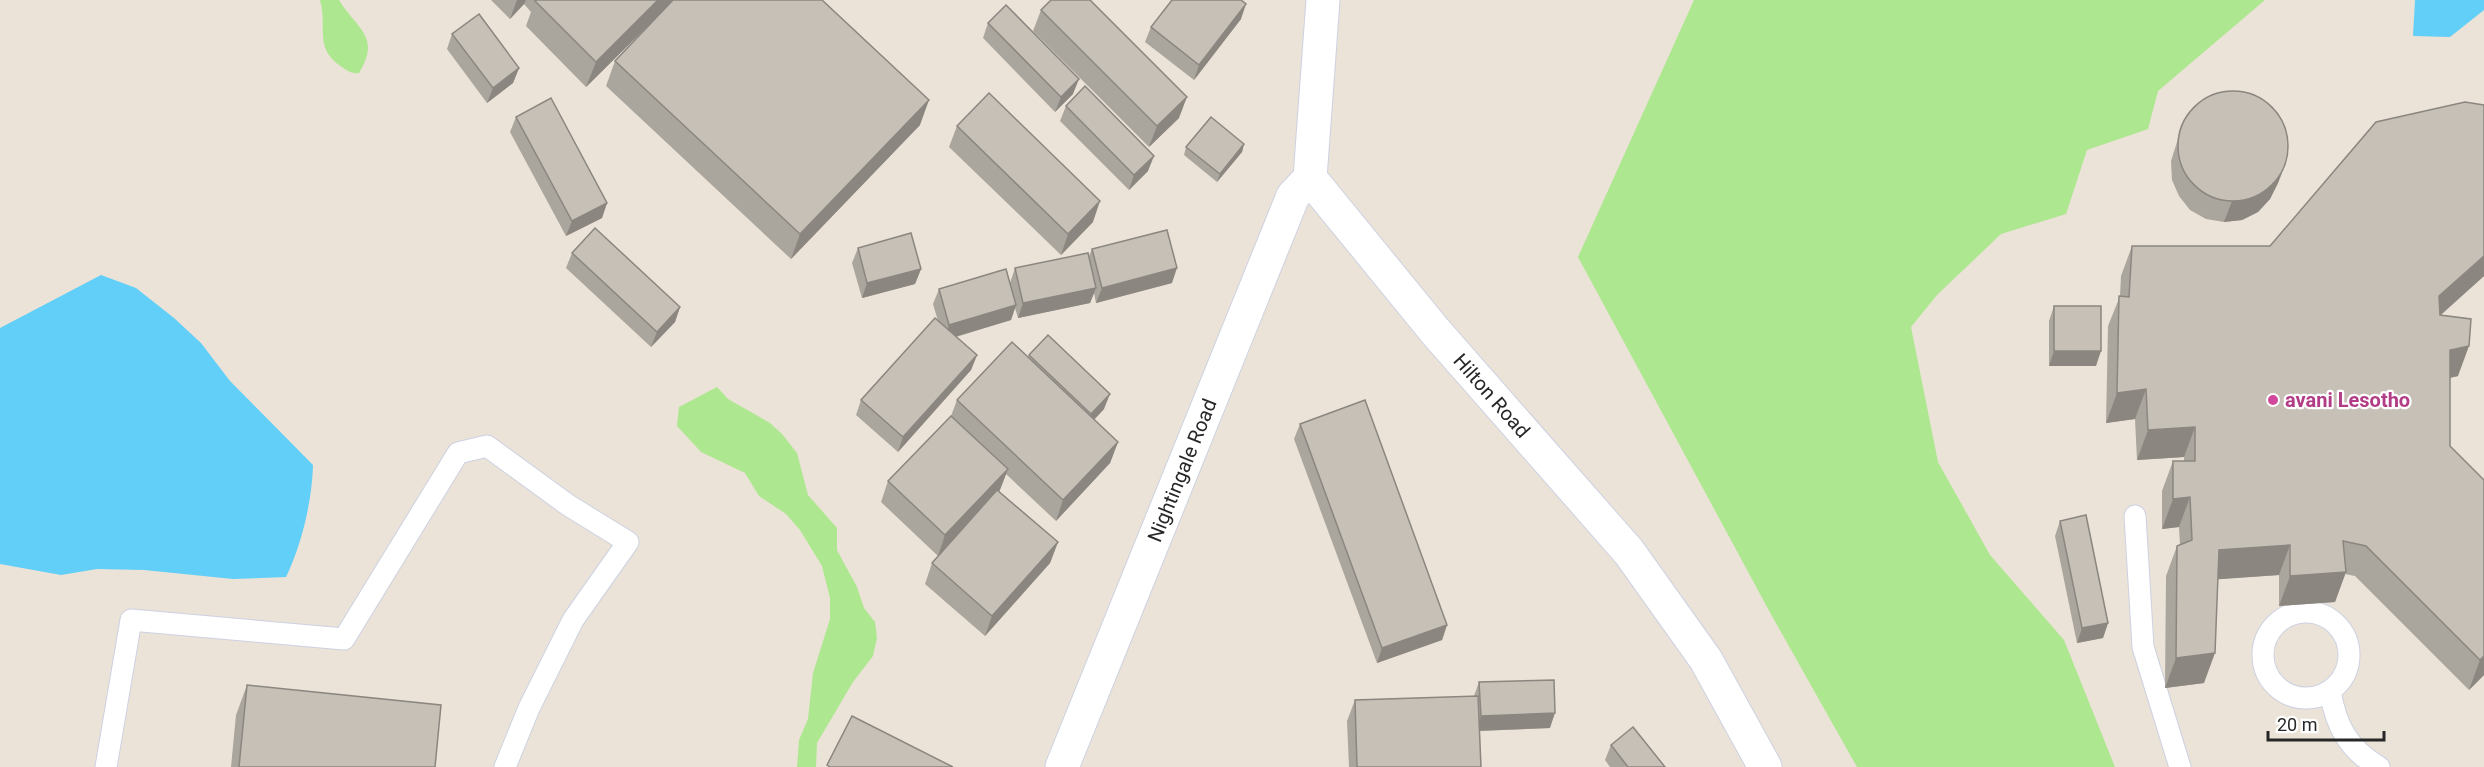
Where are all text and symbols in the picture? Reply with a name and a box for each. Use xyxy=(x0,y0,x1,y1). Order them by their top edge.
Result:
street label: Hilton Road xyxy=(1448,349,1535,442)
place label: avani Lesotho xyxy=(2285,388,2410,412)
marker: avani Lesotho xyxy=(2266,393,2280,407)
street label: Nightingale Road xyxy=(1142,395,1222,545)
scale bar xyxy=(2268,704,2384,742)
text: 20 m xyxy=(2277,714,2317,735)

